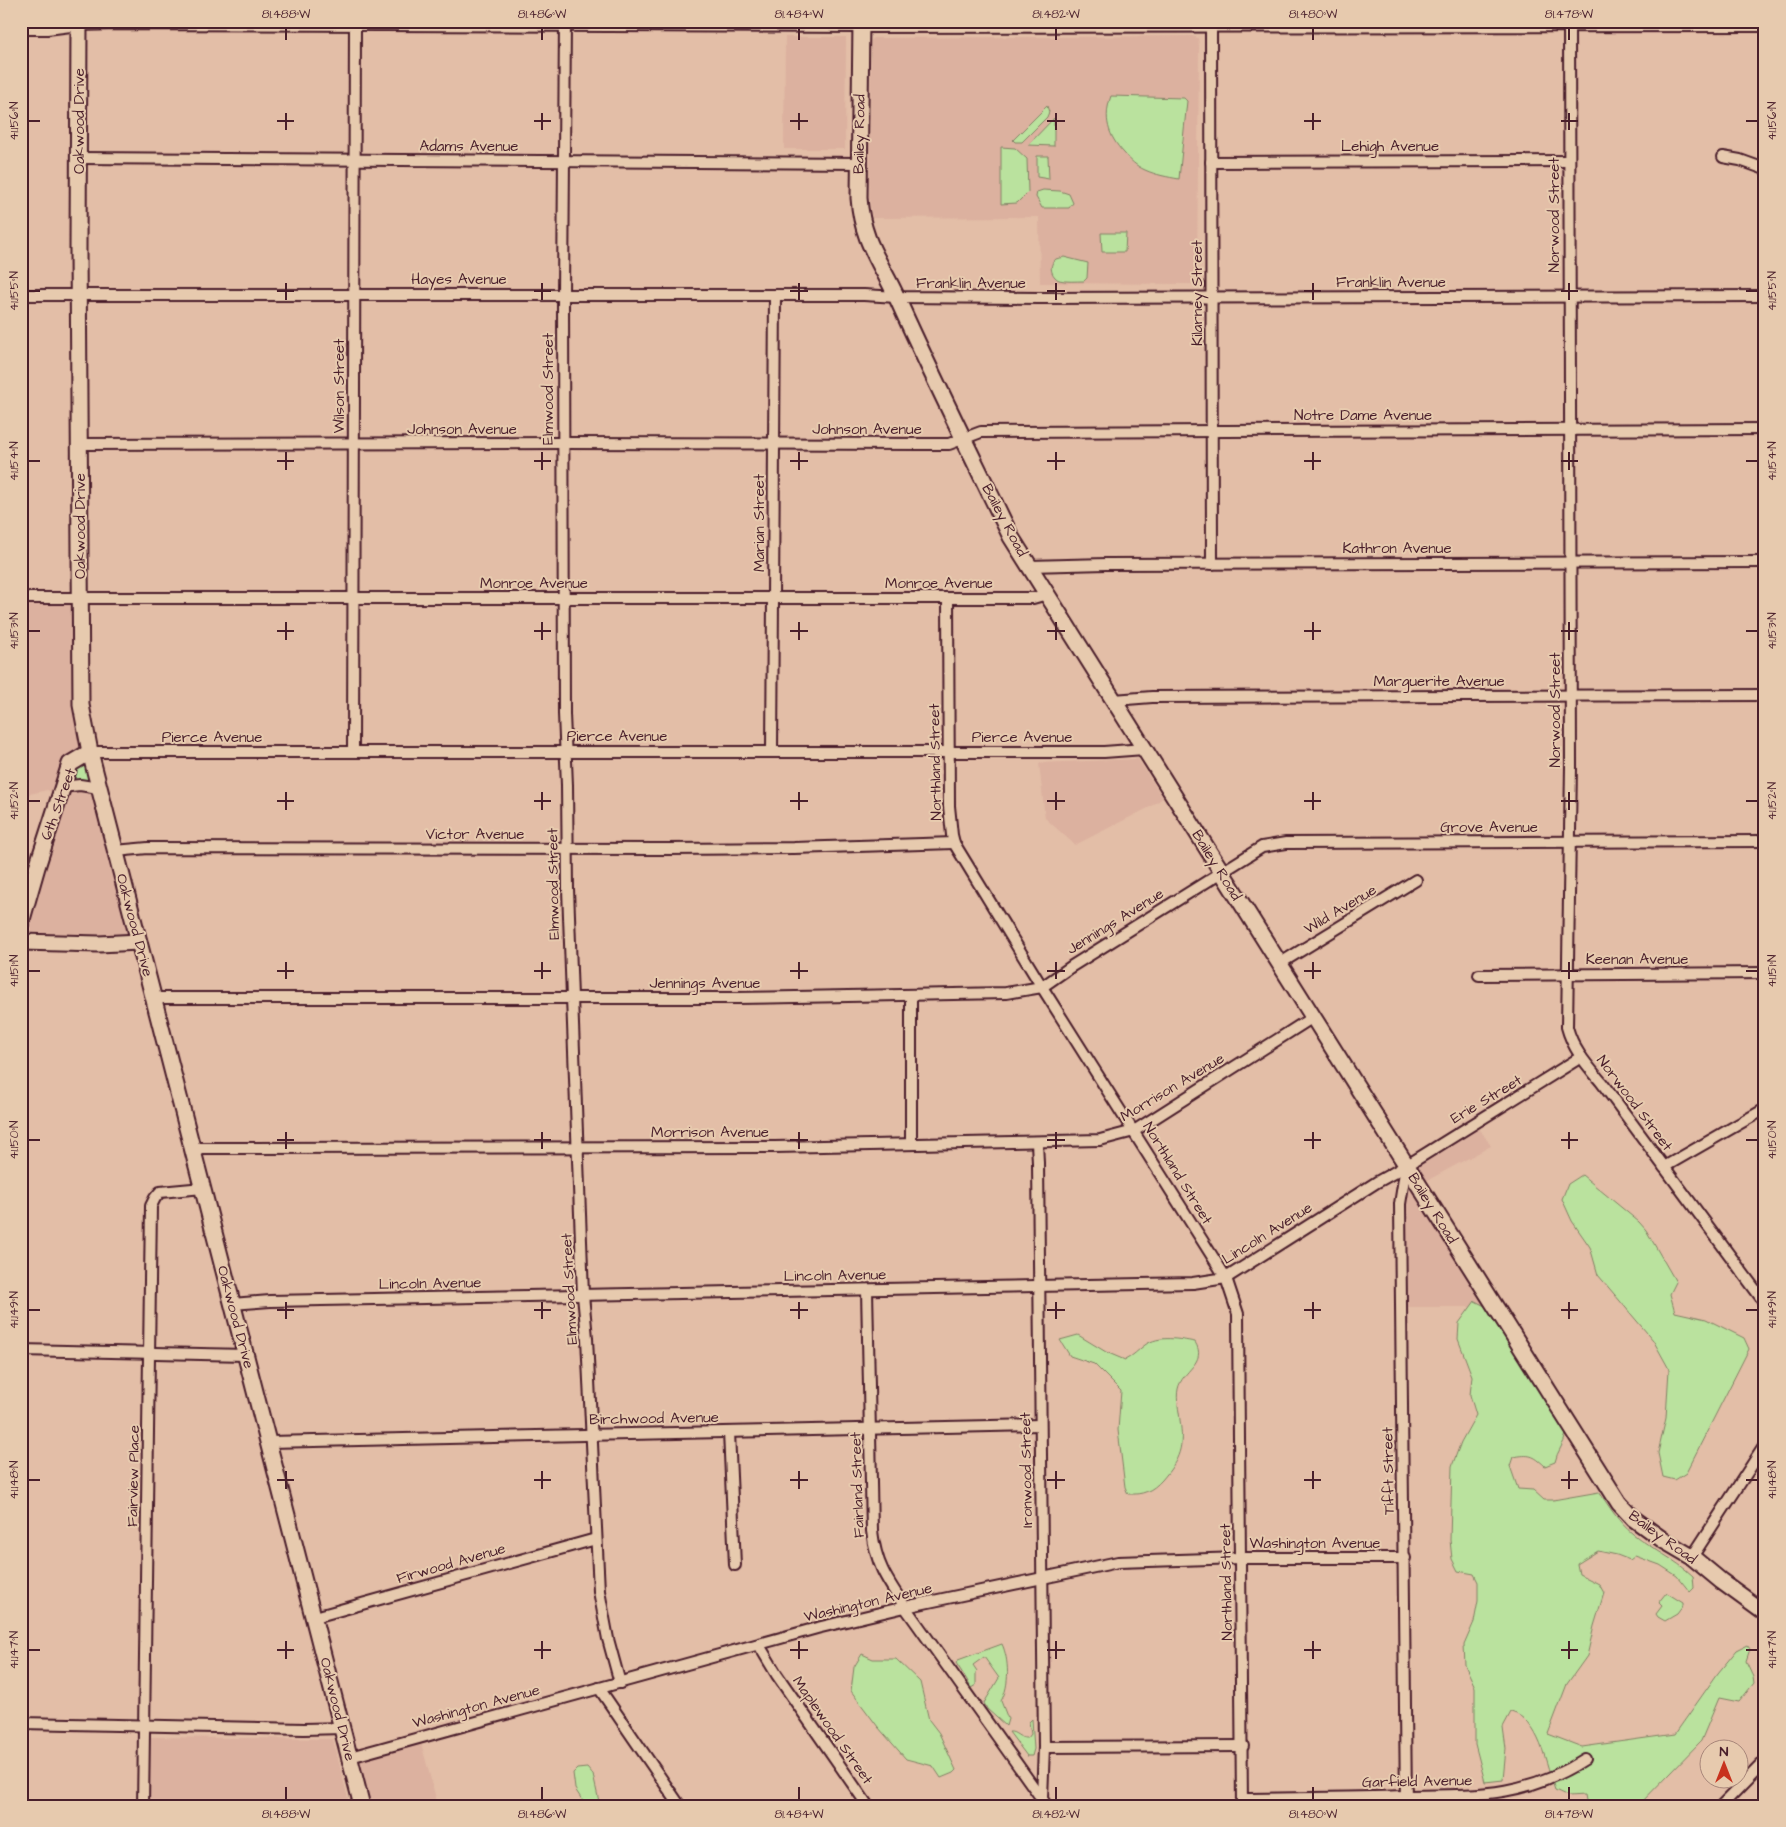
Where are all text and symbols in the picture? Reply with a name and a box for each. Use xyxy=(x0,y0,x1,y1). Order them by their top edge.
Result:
text: 81.488°W xyxy=(262,6,311,23)
text: 81.486°W xyxy=(518,6,567,23)
text: 81.484°W xyxy=(774,6,824,23)
text: 81.482°W xyxy=(1032,6,1081,23)
text: 81.480°W xyxy=(1289,6,1338,23)
text: 81.478°W xyxy=(1545,6,1594,23)
street label: Oakwood Drive xyxy=(69,68,90,174)
street label: Bailey Road xyxy=(848,94,872,174)
text: 41.156°N xyxy=(6,101,23,141)
text: 41.156°N xyxy=(1764,101,1781,141)
street label: Adams Avenue xyxy=(420,136,518,157)
street label: Lehigh Avenue xyxy=(1341,136,1439,158)
street label: Norwood Street xyxy=(1544,157,1565,273)
street label: Kilarney Street xyxy=(1187,240,1209,346)
street label: Hayes Avenue xyxy=(411,269,507,291)
text: 41.155°N xyxy=(6,270,23,311)
text: 41.155°N xyxy=(1764,270,1781,311)
street label: Franklin Avenue xyxy=(1336,272,1446,293)
street label: Franklin Avenue xyxy=(916,273,1026,294)
street label: Elmwood Street xyxy=(538,333,559,445)
street label: Wilson Street xyxy=(329,339,350,433)
street label: Notre Dame Avenue xyxy=(1294,405,1432,426)
street label: Johnson Avenue xyxy=(407,419,517,440)
street label: Johnson Avenue xyxy=(812,419,922,440)
text: 41.154°N xyxy=(6,441,23,481)
text: 41.154°N xyxy=(1764,441,1781,481)
street label: Oakwood Drive xyxy=(70,473,91,579)
street label: Marian Street xyxy=(749,474,770,572)
street label: Bailey Road xyxy=(976,480,1033,561)
street label: Kathron Avenue xyxy=(1342,538,1452,559)
street label: Monroe Avenue xyxy=(480,573,588,594)
street label: Monroe Avenue xyxy=(885,573,993,594)
text: 41.153°N xyxy=(6,612,23,650)
text: 41.153°N xyxy=(1764,612,1781,650)
street label: Norwood Street xyxy=(1545,652,1566,768)
street label: Marguerite Avenue xyxy=(1373,671,1505,693)
street label: Northland Street xyxy=(924,703,947,821)
street label: Pierce Avenue xyxy=(567,726,667,747)
street label: Pierce Avenue xyxy=(162,727,262,748)
street label: Pierce Avenue xyxy=(972,727,1072,748)
street label: 6th Street xyxy=(36,765,81,843)
text: 41.152°N xyxy=(6,781,23,820)
text: 41.152°N xyxy=(1764,781,1781,820)
street label: Grove Avenue xyxy=(1440,817,1538,838)
street label: Victor Avenue xyxy=(426,824,524,845)
street label: Bailey Road xyxy=(1186,826,1247,905)
street label: Elmwood Street xyxy=(542,828,565,940)
street label: Oakwood Drive xyxy=(111,871,158,979)
street label: Wild Avenue xyxy=(1300,880,1380,939)
street label: Jennings Avenue xyxy=(1063,883,1168,961)
street label: Keenan Avenue xyxy=(1586,949,1688,970)
text: 41.151°N xyxy=(6,954,23,988)
text: 41.151°N xyxy=(1764,954,1781,988)
street label: Jennings Avenue xyxy=(650,973,760,995)
street label: Morrison Avenue xyxy=(1116,1048,1228,1127)
street label: Norwood Street xyxy=(1592,1051,1678,1156)
street label: Erie Street xyxy=(1447,1070,1526,1129)
street label: Northland Street xyxy=(1138,1118,1218,1228)
text: 41.150°N xyxy=(6,1120,23,1160)
text: 41.150°N xyxy=(1764,1120,1781,1160)
street label: Morrison Avenue xyxy=(651,1122,769,1143)
street label: Bailey Road xyxy=(1402,1169,1463,1248)
street label: Lincoln Avenue xyxy=(1218,1197,1316,1270)
street label: Elmwood Street xyxy=(556,1233,583,1345)
street label: Oakwood Drive xyxy=(212,1263,259,1371)
street label: Lincoln Avenue xyxy=(783,1264,887,1287)
street label: Lincoln Avenue xyxy=(378,1272,482,1295)
text: 41.149°N xyxy=(6,1290,23,1329)
text: 41.149°N xyxy=(1764,1290,1781,1329)
street label: Birchwood Avenue xyxy=(589,1407,719,1430)
street label: Ironwood Street xyxy=(1015,1412,1038,1528)
street label: Fairview Place xyxy=(122,1425,145,1527)
street label: Tifft Street xyxy=(1377,1427,1400,1515)
street label: Fairland Street xyxy=(845,1432,870,1538)
text: 41.148°N xyxy=(6,1460,23,1500)
text: 41.148°N xyxy=(1764,1460,1781,1500)
street label: Bailey Road xyxy=(1624,1505,1701,1570)
street label: Northland Street xyxy=(1215,1523,1238,1641)
street label: Washington Avenue xyxy=(1250,1533,1380,1555)
street label: Firwood Avenue xyxy=(394,1538,508,1589)
street label: Washington Avenue xyxy=(802,1578,934,1628)
text: 41.147°N xyxy=(6,1630,23,1669)
text: 41.147°N xyxy=(1764,1630,1781,1669)
street label: Oakwood Drive xyxy=(315,1655,360,1763)
street label: Maplewood Street xyxy=(787,1672,878,1789)
street label: Washington Avenue xyxy=(410,1679,542,1735)
north arrow xyxy=(1698,1740,1748,1790)
text: N xyxy=(1720,1742,1729,1762)
street label: Garfield Avenue xyxy=(1362,1770,1472,1793)
text: 81.488°W xyxy=(262,1806,311,1823)
text: 81.486°W xyxy=(518,1806,567,1823)
text: 81.484°W xyxy=(774,1806,824,1823)
text: 81.482°W xyxy=(1032,1806,1081,1823)
text: 81.480°W xyxy=(1289,1806,1338,1823)
text: 81.478°W xyxy=(1545,1806,1594,1823)

